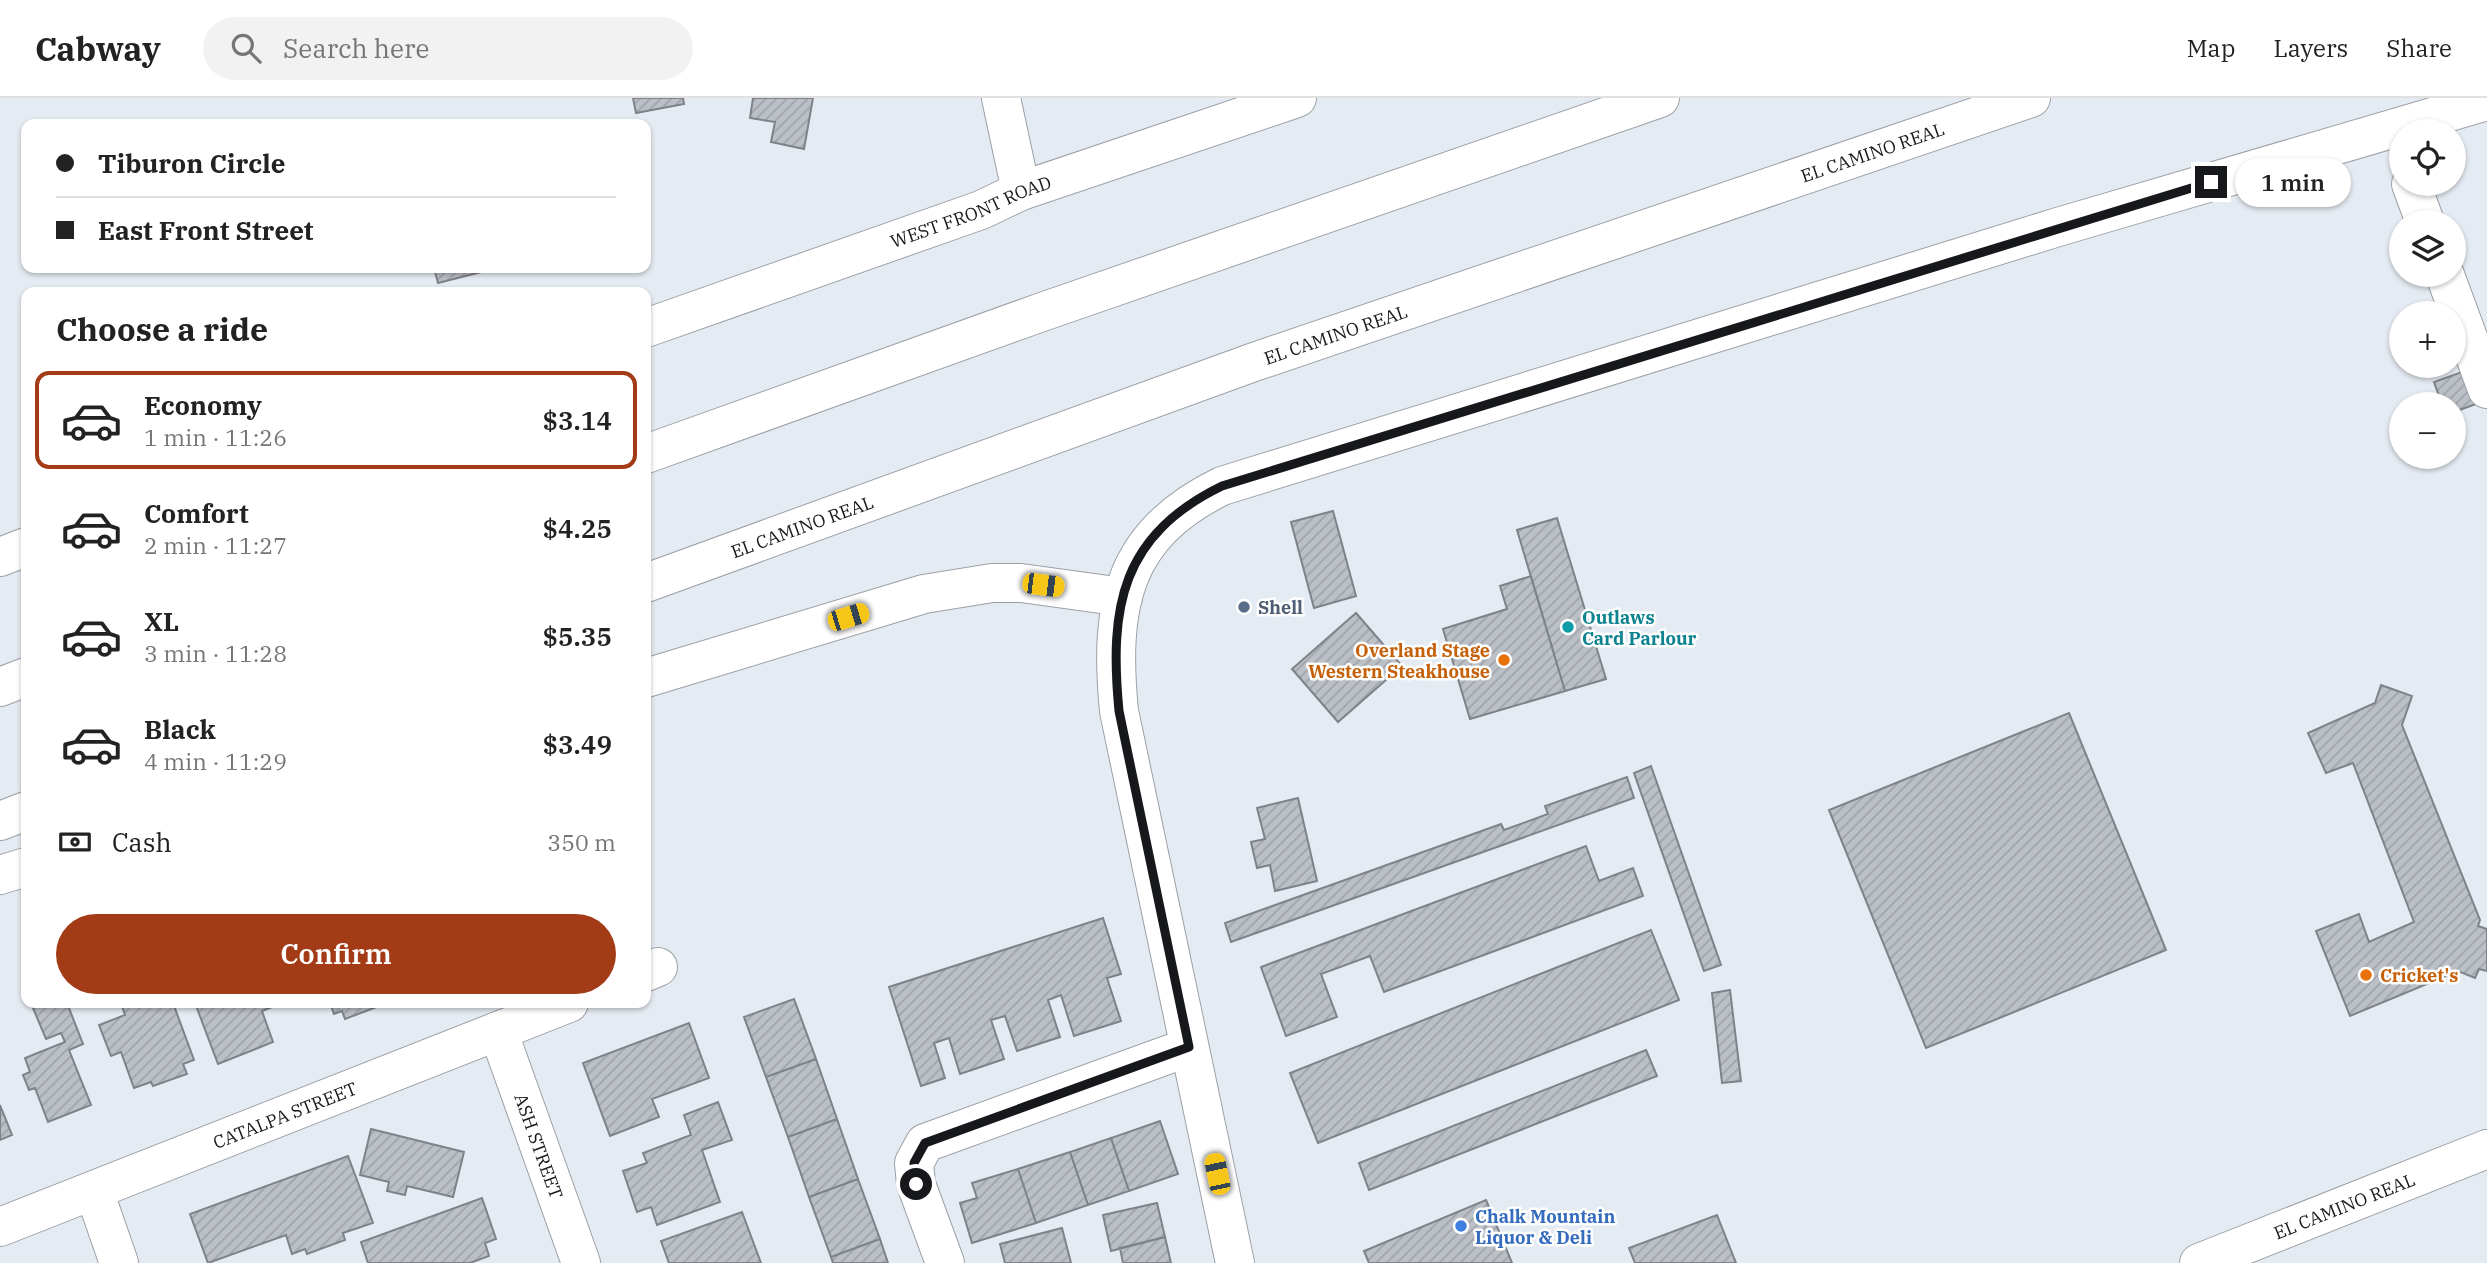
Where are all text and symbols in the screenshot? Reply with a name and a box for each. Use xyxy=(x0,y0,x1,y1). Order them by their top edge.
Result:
search box xyxy=(203,17,693,80)
text: Cabway xyxy=(35,27,161,70)
icon: search xyxy=(227,29,265,67)
text: Search here xyxy=(283,31,429,65)
text: Map xyxy=(2187,32,2235,64)
text: Layers xyxy=(2273,32,2348,64)
text: Share xyxy=(2386,32,2452,64)
street label: EL CAMINO REAL xyxy=(1798,117,1947,187)
map controls xyxy=(2389,119,2466,469)
button: locate xyxy=(2389,119,2466,196)
text: Tiburon Circle xyxy=(98,146,285,180)
callout: 1 min xyxy=(2236,158,2351,206)
route end xyxy=(2195,166,2227,198)
text: 1 min xyxy=(2261,167,2325,197)
street label: WEST FRONT ROAD xyxy=(887,170,1054,253)
button: layers xyxy=(2389,210,2466,287)
text: East Front Street xyxy=(98,213,314,247)
street label: EL CAMINO REAL xyxy=(1261,299,1410,369)
button: + xyxy=(2389,301,2466,378)
text: Choose a ride xyxy=(56,308,268,350)
text: Economy xyxy=(144,388,262,422)
icon: car xyxy=(60,389,123,452)
button: − xyxy=(2389,392,2466,469)
text: $3.14 xyxy=(543,403,612,437)
text: 1 min · 11:26 xyxy=(144,422,287,452)
street label: EL CAMINO REAL xyxy=(728,490,876,563)
text: Comfort xyxy=(144,496,249,530)
icon: car xyxy=(60,497,123,560)
text: $4.25 xyxy=(543,511,612,545)
text: 2 min · 11:27 xyxy=(144,530,287,560)
car xyxy=(1021,572,1066,598)
place label: Shell xyxy=(1258,596,1303,619)
marker: Shell xyxy=(1236,599,1252,615)
car xyxy=(825,601,872,633)
text: XL xyxy=(144,604,179,638)
icon: car xyxy=(60,605,123,668)
place label: Outlaws Card Parlour xyxy=(1582,606,1697,650)
text: $5.35 xyxy=(543,619,612,653)
marker: Outlaws Card Parlour xyxy=(1560,619,1576,635)
text: 3 min · 11:28 xyxy=(144,638,287,668)
place label: Overland Stage Western Steakhouse xyxy=(1308,639,1490,683)
marker: Overland Stage Western Steakhouse xyxy=(1496,652,1512,668)
text: Black xyxy=(144,712,216,746)
icon: car xyxy=(60,713,123,776)
text: $3.49 xyxy=(543,727,612,761)
text: 4 min · 11:29 xyxy=(144,746,287,776)
icon: cash xyxy=(56,823,94,861)
text: Cash xyxy=(112,825,172,859)
text: 350 m xyxy=(547,827,616,857)
button: Confirm xyxy=(56,914,616,994)
place label: Cricket's xyxy=(2380,964,2458,987)
marker: Cricket's xyxy=(2358,967,2374,983)
street label: CATALPA STREET xyxy=(209,1076,360,1154)
street label: ASH STREET xyxy=(510,1090,569,1202)
car xyxy=(1203,1151,1232,1197)
street label: EL CAMINO REAL xyxy=(2270,1167,2418,1244)
route start xyxy=(900,1168,932,1200)
place label: Chalk Mountain Liquor & Deli xyxy=(1475,1205,1615,1249)
marker: Chalk Mountain Liquor & Deli xyxy=(1453,1218,1469,1234)

